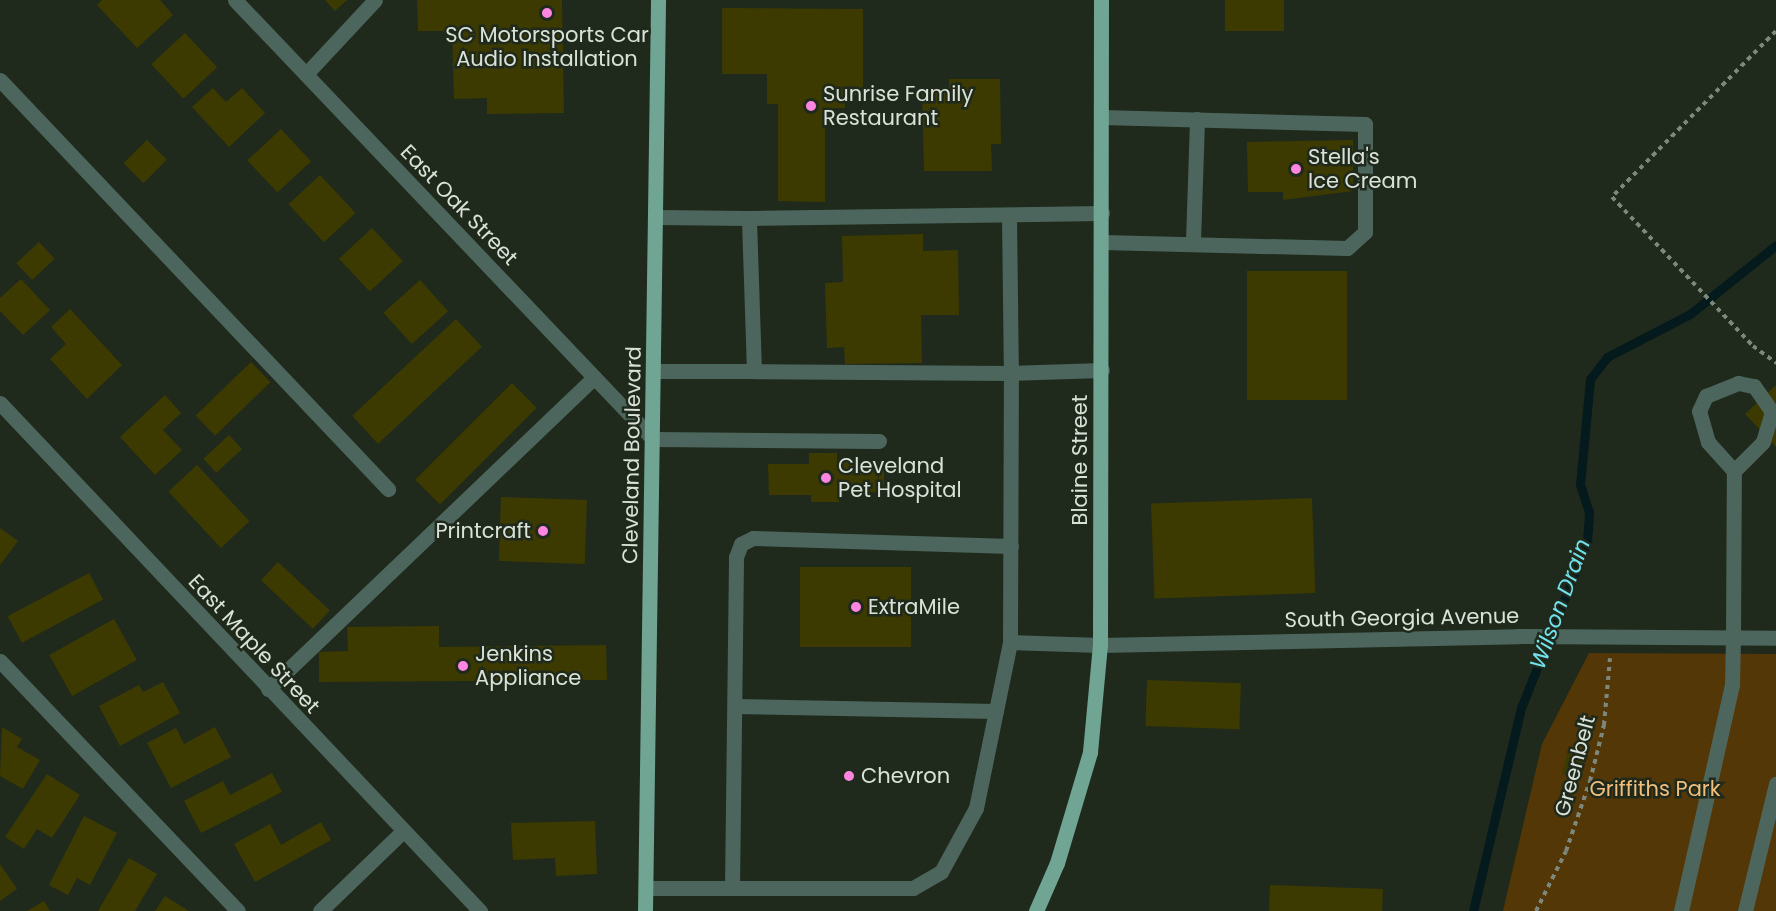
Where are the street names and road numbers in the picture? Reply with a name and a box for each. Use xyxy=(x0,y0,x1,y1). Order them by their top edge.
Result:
street label: East Oak Street xyxy=(395,139,523,271)
street label: Cleveland Boulevard xyxy=(618,346,646,564)
street label: Blaine Street xyxy=(1067,395,1093,525)
street label: East Maple Street xyxy=(183,569,325,719)
street label: South Georgia Avenue xyxy=(1285,603,1519,633)
street label: Greenbelt xyxy=(1549,713,1601,819)

